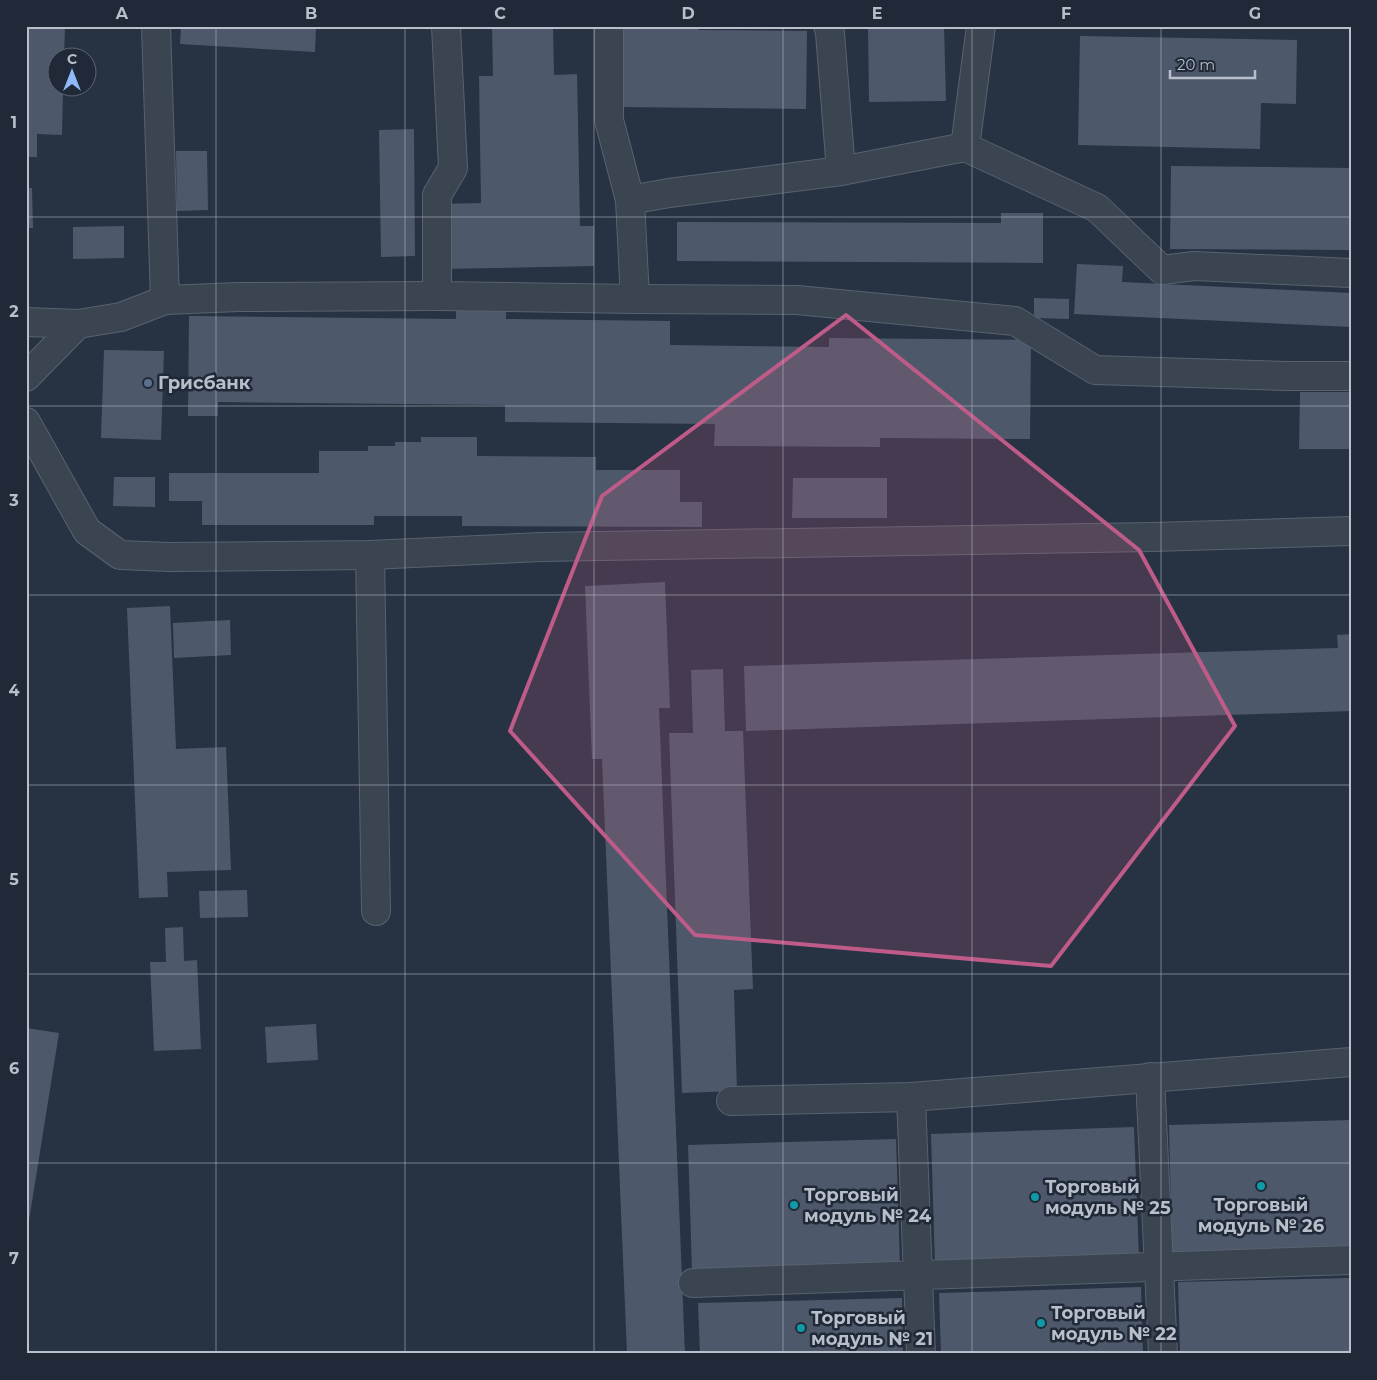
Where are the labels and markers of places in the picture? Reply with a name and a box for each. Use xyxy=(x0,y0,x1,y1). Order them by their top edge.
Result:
place label: Грисбанк xyxy=(158,372,251,394)
marker: Грисбанк xyxy=(142,377,154,389)
place label: Торговый модуль № 25 xyxy=(1045,1176,1171,1219)
marker: Торговый модуль № 26 xyxy=(1255,1180,1267,1192)
place label: Торговый модуль № 24 xyxy=(804,1184,932,1227)
marker: Торговый модуль № 25 xyxy=(1029,1191,1041,1203)
place label: Торговый модуль № 26 xyxy=(1198,1194,1325,1237)
marker: Торговый модуль № 24 xyxy=(788,1199,800,1211)
place label: Торговый модуль № 22 xyxy=(1051,1302,1177,1345)
place label: Торговый модуль № 21 xyxy=(811,1307,933,1350)
marker: Торговый модуль № 22 xyxy=(1035,1317,1047,1329)
marker: Торговый модуль № 21 xyxy=(795,1322,807,1334)

